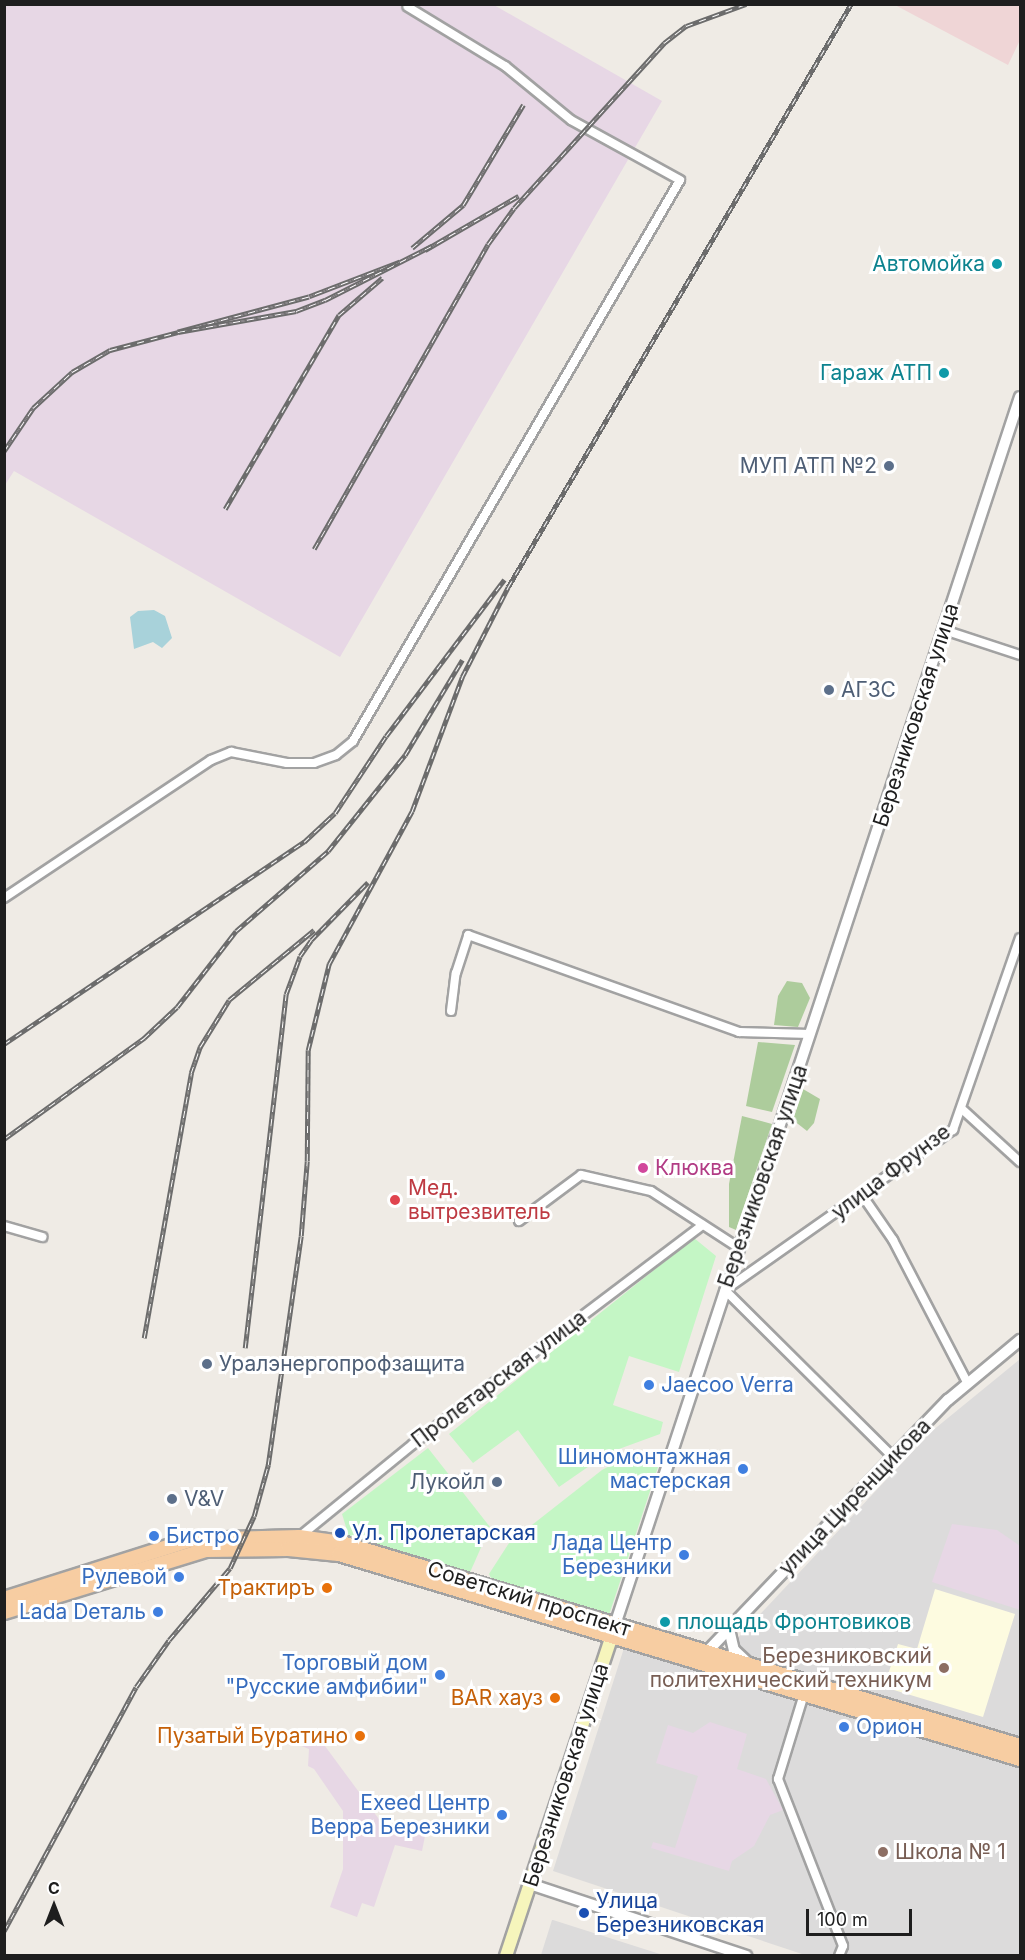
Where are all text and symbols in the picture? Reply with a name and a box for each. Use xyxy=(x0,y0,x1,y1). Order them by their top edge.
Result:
place label: Автомойка xyxy=(872,251,985,277)
marker: Автомойка xyxy=(990,257,1004,271)
place label: Гараж АТП xyxy=(820,360,932,386)
marker: Гараж АТП xyxy=(937,366,951,380)
place label: МУП АТП №2 xyxy=(740,453,877,479)
marker: МУП АТП №2 xyxy=(882,459,896,473)
street label: Березниковская улица xyxy=(868,600,964,830)
place label: АГЗС xyxy=(841,677,896,703)
marker: АГЗС xyxy=(822,683,836,697)
street label: Березниковская улица xyxy=(713,1061,813,1291)
street label: улица Фрунзе xyxy=(827,1119,955,1225)
place label: Клюква xyxy=(655,1155,734,1181)
marker: Клюква xyxy=(636,1161,650,1175)
place label: Мед. вытрезвитель xyxy=(408,1175,551,1225)
marker: Мед. вытрезвитель xyxy=(386,1191,404,1209)
street label: Пролетарская улица xyxy=(407,1305,591,1453)
place label: Уралэнергопрофзащита xyxy=(219,1351,465,1377)
marker: Уралэнергопрофзащита xyxy=(200,1357,214,1371)
place label: Jaecoo Verra xyxy=(661,1372,794,1398)
marker: Jaecoo Verra xyxy=(642,1378,656,1392)
street label: улица Циренщикова xyxy=(774,1414,936,1580)
place label: Шиномонтажная мастерская xyxy=(558,1444,731,1494)
marker: Шиномонтажная мастерская xyxy=(736,1462,750,1476)
place label: Лукойл xyxy=(409,1469,485,1495)
marker: Лукойл xyxy=(490,1475,504,1489)
place label: V&V xyxy=(184,1486,224,1512)
marker: V&V xyxy=(165,1492,179,1506)
place label: Ул. Пролетарская xyxy=(352,1520,536,1546)
place label: Бистро xyxy=(166,1523,240,1549)
marker: Ул. Пролетарская xyxy=(333,1526,347,1540)
marker: Бистро xyxy=(147,1529,161,1543)
place label: Лада Центр Березники xyxy=(551,1530,672,1580)
marker: Лада Центр Березники xyxy=(677,1548,691,1562)
street label: Советский проспект xyxy=(424,1556,634,1642)
place label: Рулевой xyxy=(82,1564,167,1590)
marker: Рулевой xyxy=(172,1570,186,1584)
place label: Трактиръ xyxy=(217,1575,315,1601)
marker: Трактиръ xyxy=(320,1581,334,1595)
place label: Lada Dеталь xyxy=(19,1599,146,1625)
marker: Lada Dеталь xyxy=(151,1605,165,1619)
place label: площадь Фронтовиков xyxy=(677,1609,911,1635)
marker: площадь Фронтовиков xyxy=(658,1615,672,1629)
place label: Березниковский политехнический техникум xyxy=(650,1643,932,1693)
place label: Торговый дом "Русские амфибии" xyxy=(226,1650,428,1700)
street label: Березниковская улица xyxy=(518,1660,614,1890)
marker: Березниковский политехнический техникум xyxy=(937,1661,951,1675)
marker: Торговый дом "Русские амфибии" xyxy=(433,1668,447,1682)
place label: BAR хауз xyxy=(451,1685,543,1711)
marker: BAR хауз xyxy=(548,1691,562,1705)
place label: Орион xyxy=(856,1714,922,1740)
marker: Орион xyxy=(837,1720,851,1734)
place label: Пузатый Буратино xyxy=(157,1723,348,1749)
marker: Пузатый Буратино xyxy=(353,1729,367,1743)
place label: Exeed Центр Верра Березники xyxy=(310,1790,490,1840)
marker: Exeed Центр Верра Березники xyxy=(495,1808,509,1822)
place label: Школа № 1 xyxy=(895,1839,1006,1865)
marker: Школа № 1 xyxy=(876,1845,890,1859)
north arrow xyxy=(24,1876,84,1936)
text: С xyxy=(48,1878,60,1898)
place label: Улица Березниковская xyxy=(596,1888,764,1938)
scale bar xyxy=(809,1897,916,1935)
marker: Улица Березниковская xyxy=(577,1906,591,1920)
text: 100 m xyxy=(817,1909,868,1930)

